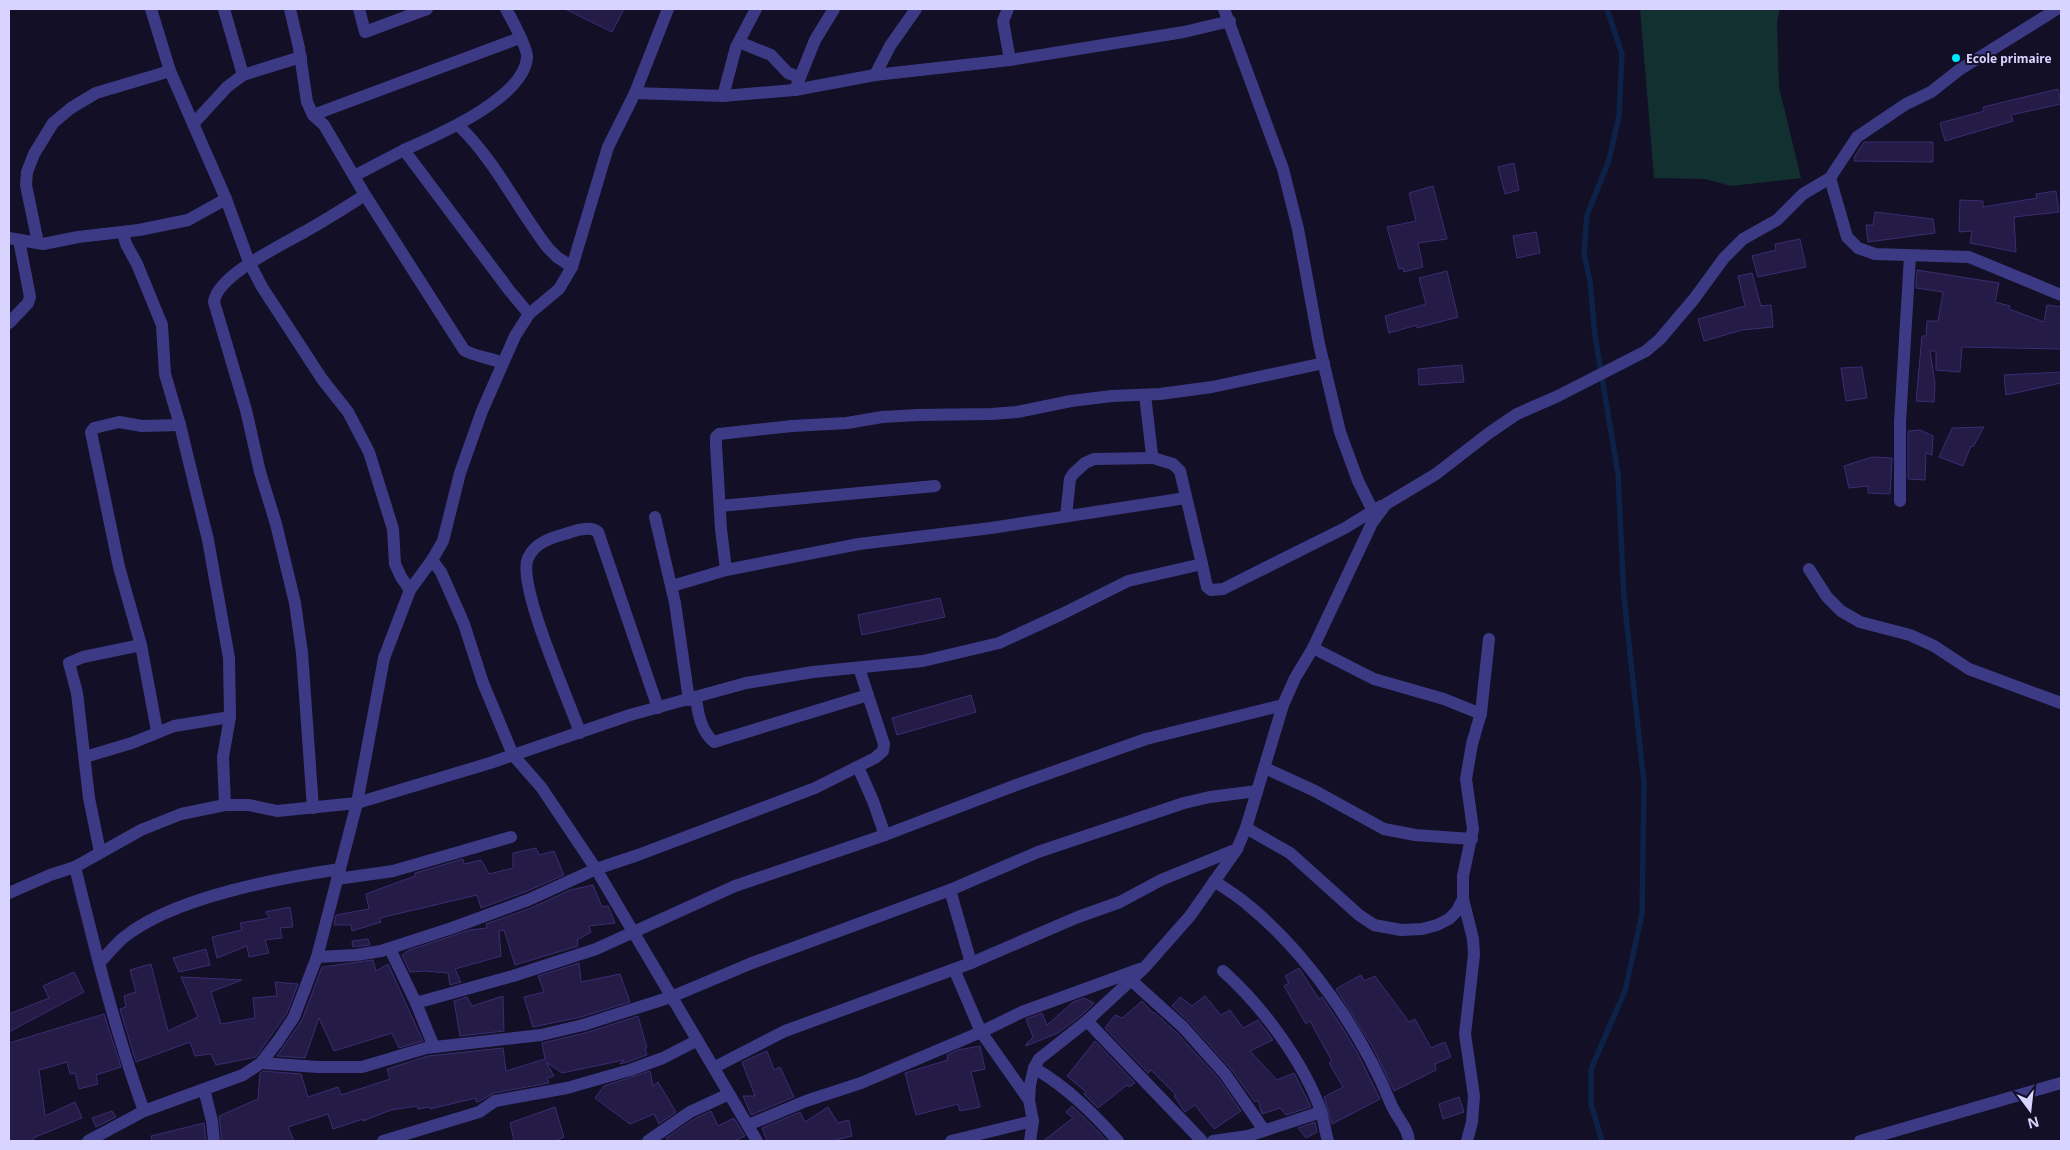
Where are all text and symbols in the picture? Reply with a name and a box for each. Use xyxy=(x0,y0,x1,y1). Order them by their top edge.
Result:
place label: Ecole primaire xyxy=(1966,50,2052,67)
marker: Ecole primaire xyxy=(1950,52,1962,64)
north arrow xyxy=(2005,1085,2055,1135)
text: N xyxy=(2026,1112,2041,1134)

